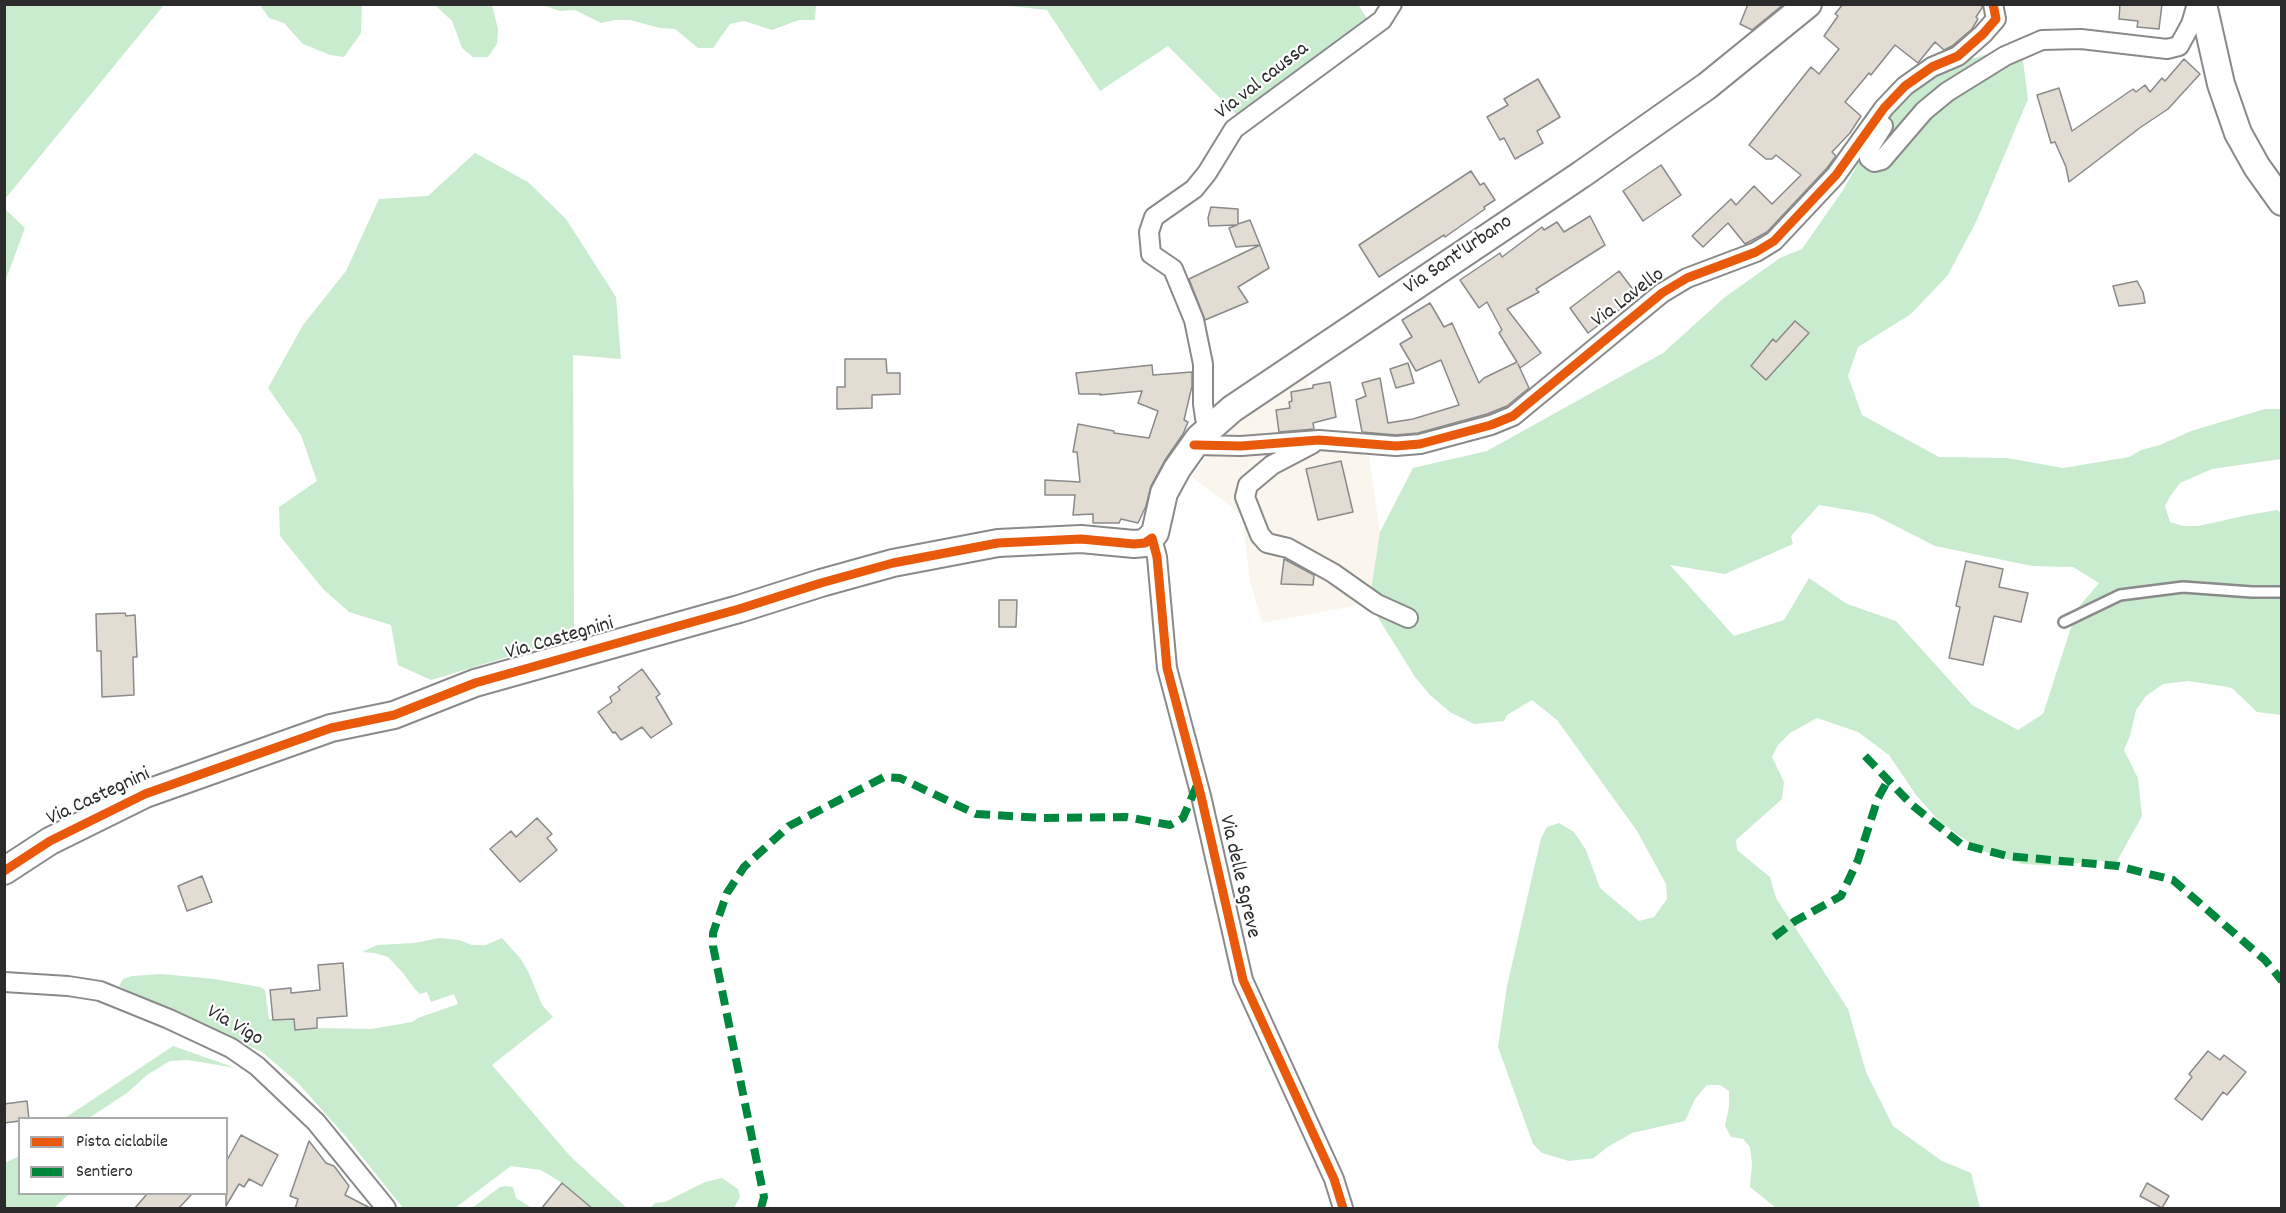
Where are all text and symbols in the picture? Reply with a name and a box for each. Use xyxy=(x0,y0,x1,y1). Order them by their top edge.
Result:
street label: Via val caussa xyxy=(1211,38,1315,126)
street label: Via Sant'Urbano xyxy=(1400,211,1518,301)
street label: Via Lavello xyxy=(1588,264,1670,334)
street label: Via Castegnini xyxy=(503,613,617,667)
street label: Via Castegnini xyxy=(43,763,155,833)
street label: Via delle Sgreve xyxy=(1212,813,1264,941)
street label: Via Vigo xyxy=(201,1001,267,1053)
legend xyxy=(18,1117,228,1195)
text: Pista ciclabile xyxy=(76,1130,168,1155)
text: Sentiero xyxy=(76,1160,133,1185)

